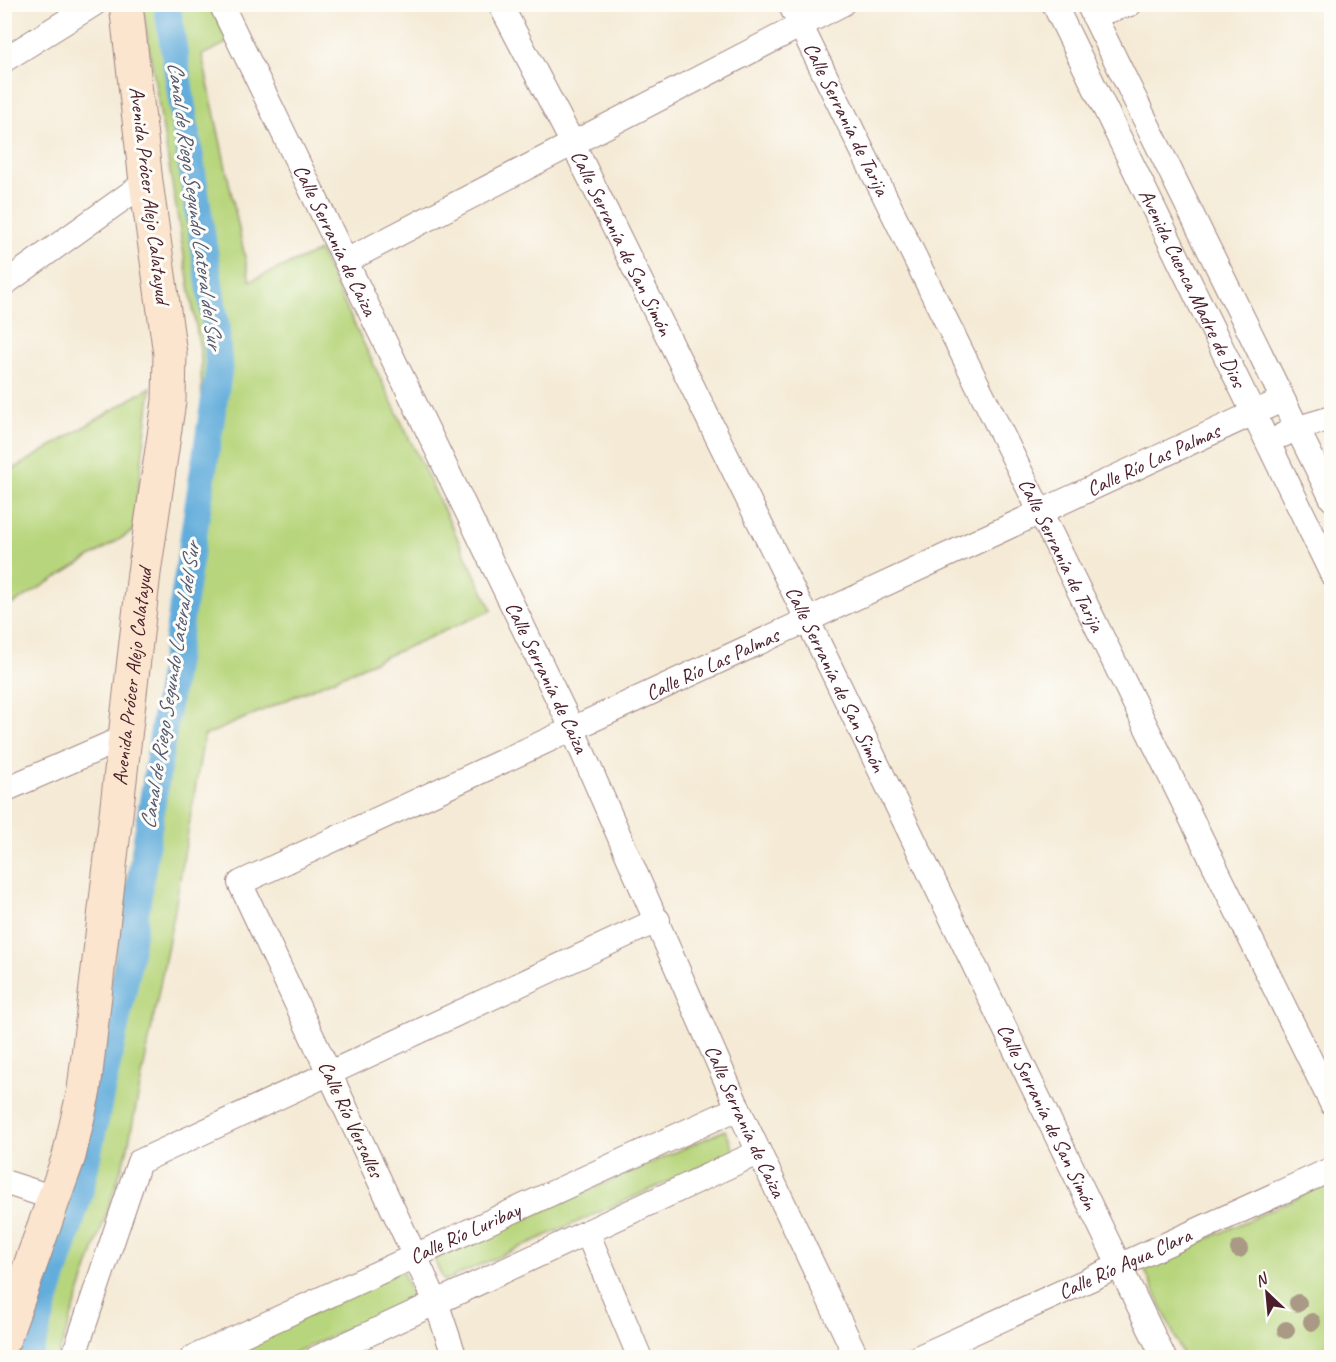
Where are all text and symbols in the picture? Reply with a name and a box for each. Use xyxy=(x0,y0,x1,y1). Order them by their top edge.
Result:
street label: Calle Serranía de Tarija xyxy=(798,38,896,201)
water label: Canal de Riego Segundo Lateral del Sur xyxy=(161,60,230,354)
street label: Avenida Prócer Alejo Calatayud xyxy=(124,85,177,309)
street label: Calle Serranía de San Simón xyxy=(565,146,679,340)
street label: Calle Serranía de Caiza xyxy=(288,160,384,321)
street label: Avenida Cuenca Madre de Dios xyxy=(1133,184,1253,393)
street label: Calle Río Las Palmas xyxy=(1082,417,1225,502)
street label: Calle Serranía de Tarija xyxy=(1013,474,1111,637)
water label: Canal de Riego Segundo Lateral del Sur xyxy=(134,537,207,831)
street label: Avenida Prócer Alejo Calatayud xyxy=(106,562,158,787)
street label: Calle Serranía de San Simón xyxy=(780,582,892,777)
street label: Calle Serranía de Caiza xyxy=(500,597,595,758)
street label: Calle Río Las Palmas xyxy=(641,621,784,706)
street label: Calle Serranía de San Simón xyxy=(991,1019,1104,1214)
street label: Calle Serranía de Caiza xyxy=(699,1041,792,1203)
street label: Calle Río Versalles xyxy=(313,1056,390,1183)
street label: Calle Río Luribay xyxy=(405,1196,526,1270)
street label: Calle Río Agua Clara xyxy=(1054,1221,1197,1305)
north arrow xyxy=(1237,1263,1297,1323)
text: N xyxy=(1252,1268,1272,1292)

